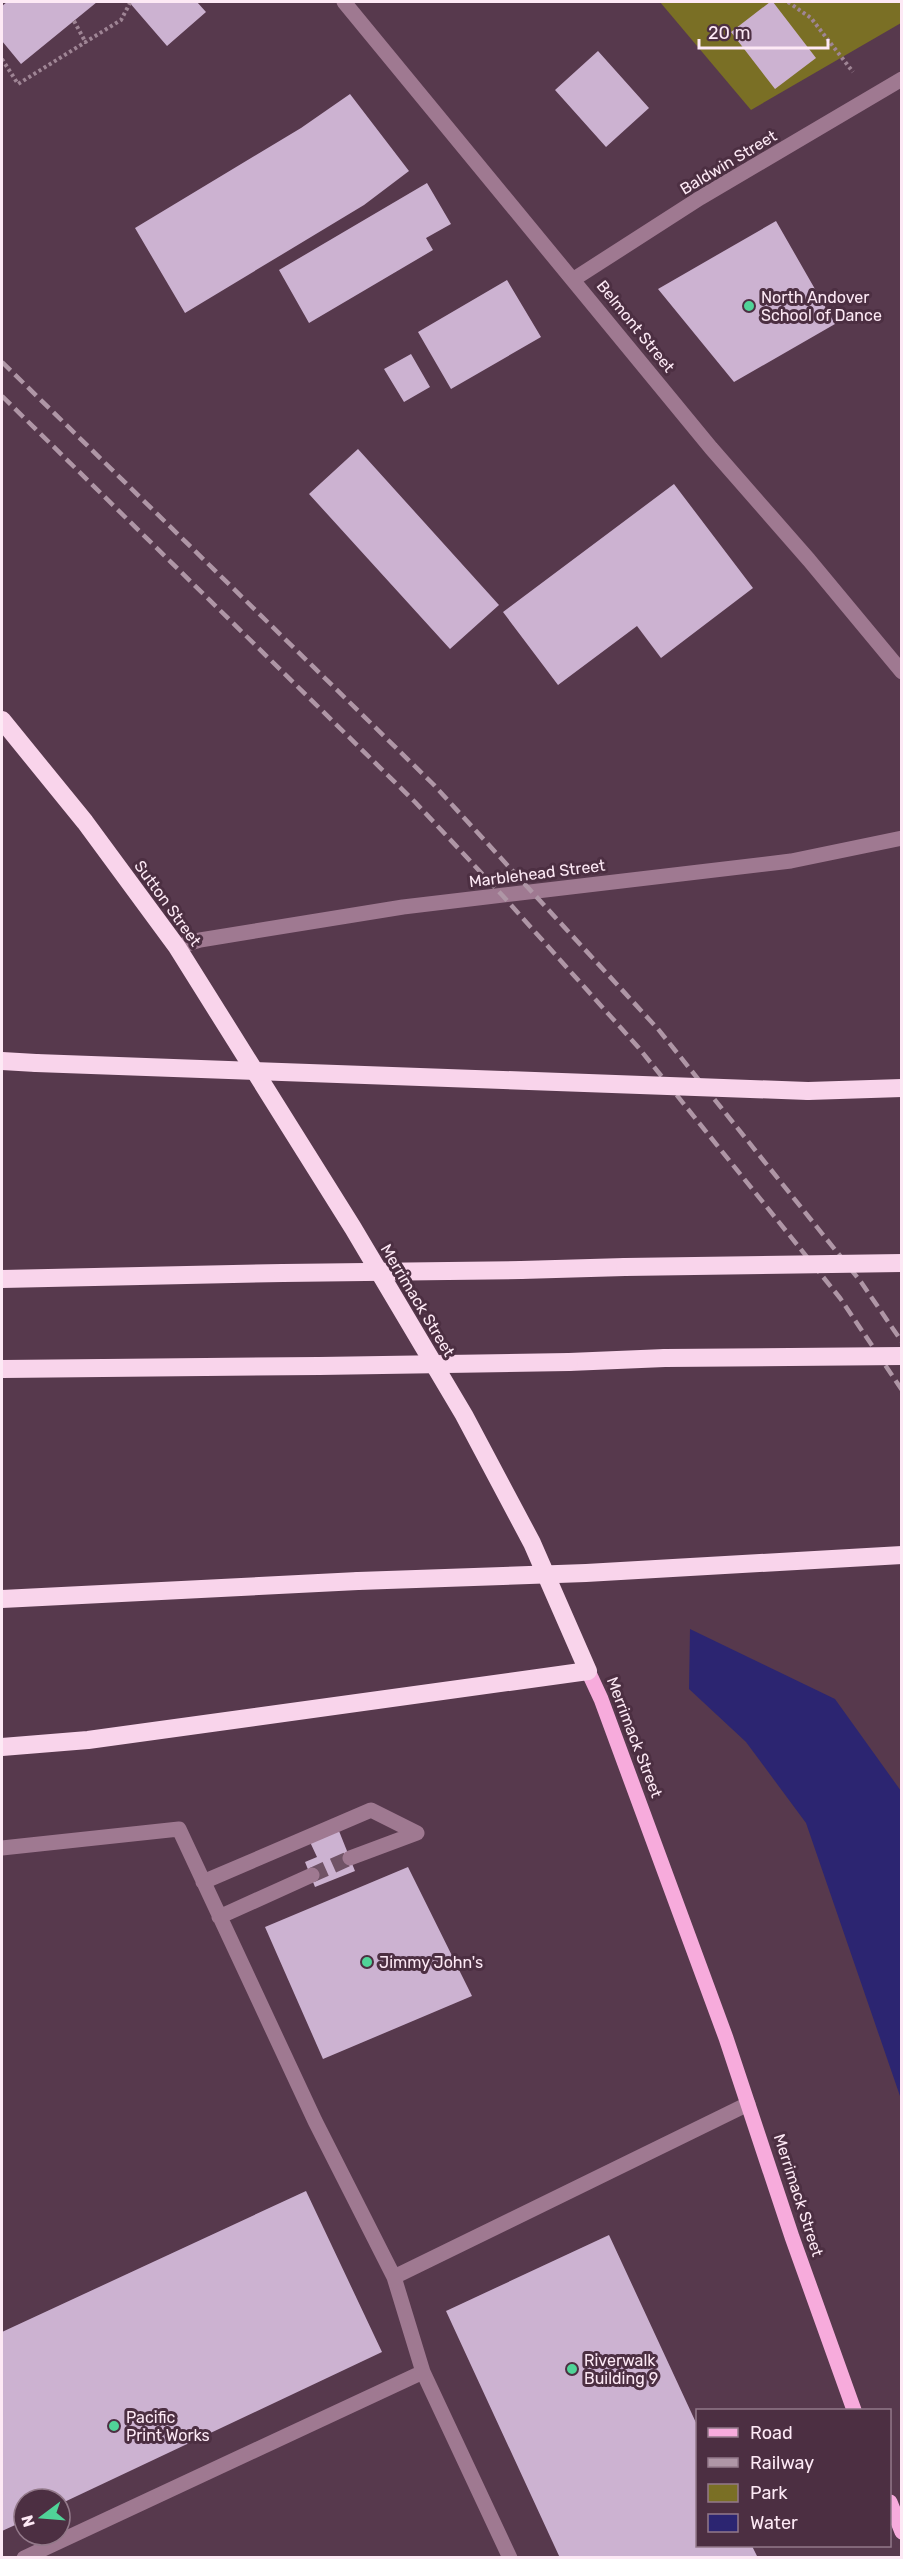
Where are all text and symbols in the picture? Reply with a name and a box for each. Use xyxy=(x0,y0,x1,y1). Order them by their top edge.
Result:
scale bar xyxy=(699,12,828,50)
text: 20 m xyxy=(708,22,750,44)
street label: Baldwin Street xyxy=(676,126,780,199)
street label: Belmont Street xyxy=(593,276,679,376)
place label: North Andover School of Dance xyxy=(761,288,882,325)
marker: North Andover School of Dance xyxy=(742,299,756,313)
street label: Marblehead Street xyxy=(468,856,606,891)
street label: Sutton Street xyxy=(130,857,205,950)
street label: Merrimack Street xyxy=(376,1241,459,1360)
street label: Merrimack Street xyxy=(603,1674,666,1800)
place label: Jimmy John's xyxy=(379,1953,483,1972)
marker: Jimmy John's xyxy=(360,1955,374,1969)
street label: Merrimack Street xyxy=(770,2131,827,2259)
place label: Riverwalk Building 9 xyxy=(584,2351,658,2388)
marker: Riverwalk Building 9 xyxy=(565,2362,579,2376)
place label: Pacific Print Works xyxy=(126,2408,210,2445)
legend xyxy=(696,2409,891,2547)
marker: Pacific Print Works xyxy=(107,2419,121,2433)
text: Road xyxy=(750,2422,793,2444)
text: Railway xyxy=(750,2452,814,2474)
text: Park xyxy=(750,2482,788,2504)
north arrow xyxy=(12,2487,72,2547)
text: Water xyxy=(750,2512,798,2534)
text: N xyxy=(17,2513,39,2529)

